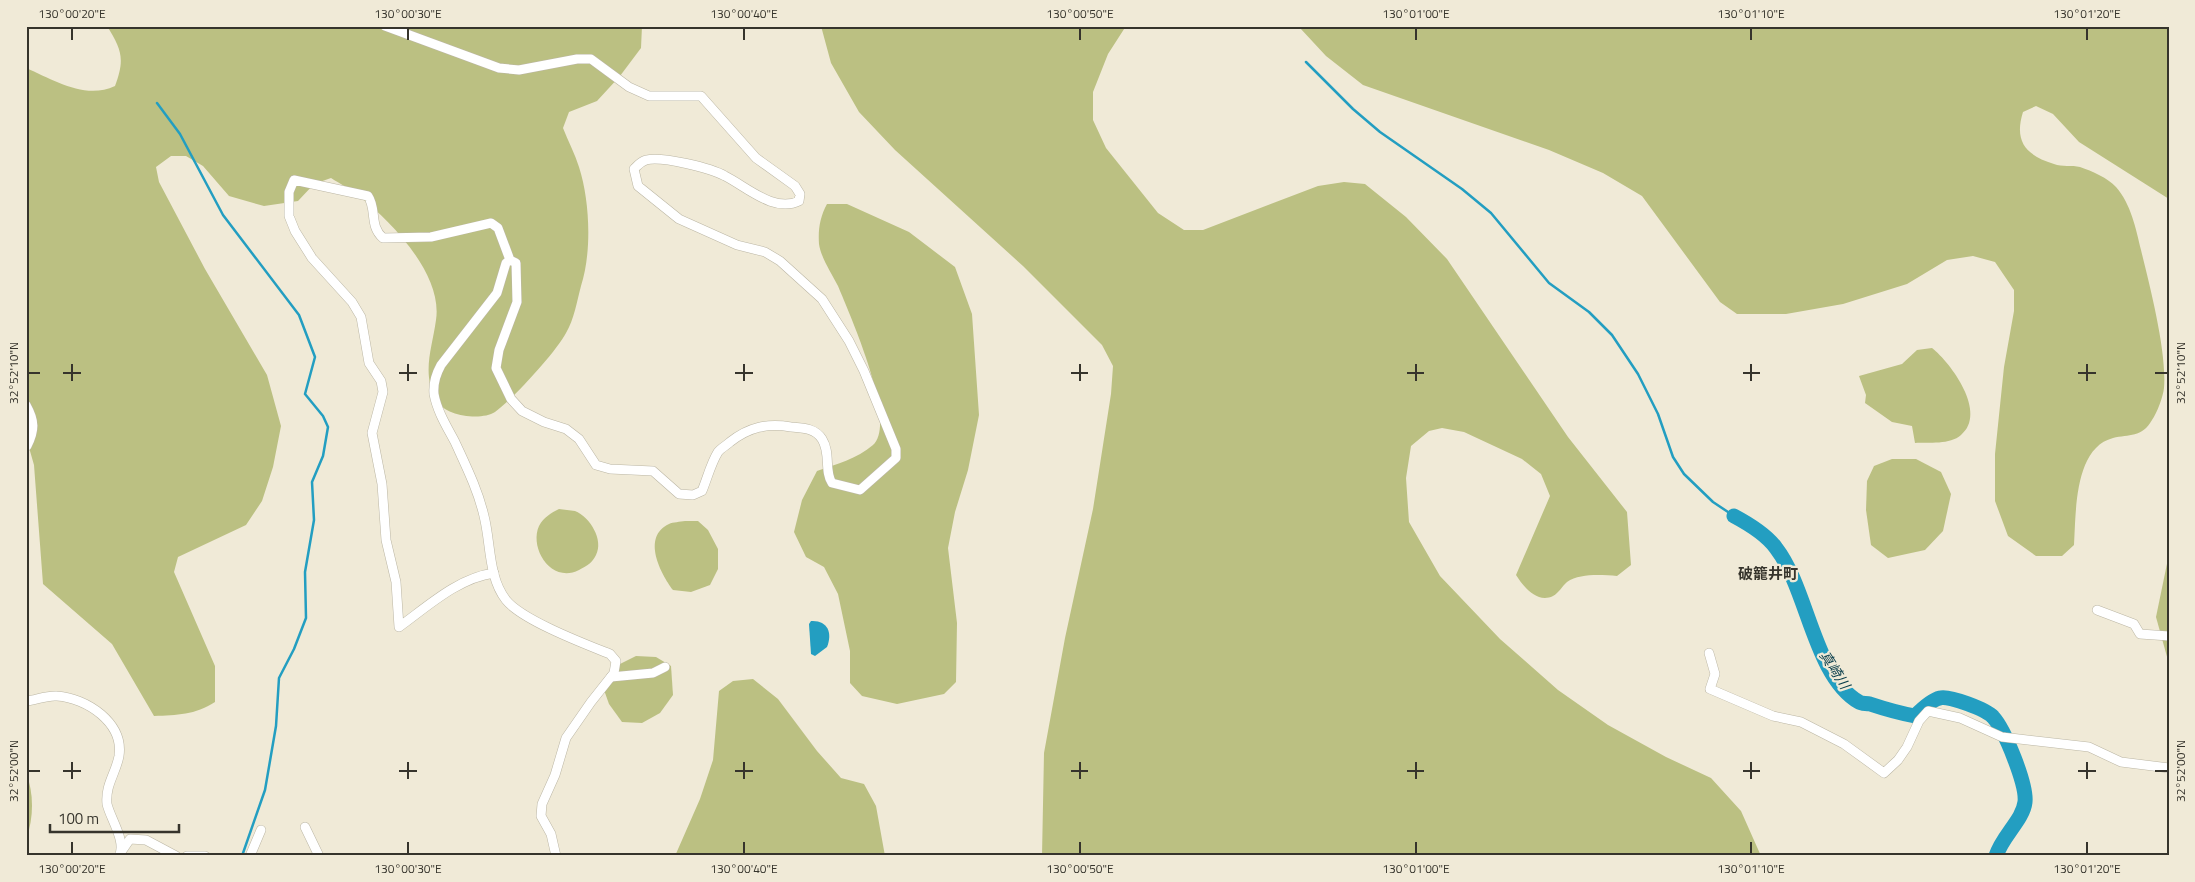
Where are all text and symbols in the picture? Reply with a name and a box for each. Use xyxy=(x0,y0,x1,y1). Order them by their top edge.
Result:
text: 130°00'20"E xyxy=(38,4,106,23)
text: 130°00'30"E xyxy=(374,4,442,23)
text: 130°00'40"E xyxy=(710,4,778,23)
text: 130°00'50"E xyxy=(1046,4,1114,23)
text: 130°01'00"E xyxy=(1382,4,1450,23)
text: 130°01'10"E xyxy=(1717,4,1785,23)
text: 130°01'20"E xyxy=(2053,4,2121,23)
text: 32°52'10"N xyxy=(4,342,23,404)
text: 32°52'10"N xyxy=(2171,342,2190,404)
district label: 破籠井町 xyxy=(1738,562,1798,585)
water label: 真崎川 xyxy=(1815,646,1857,695)
text: 32°52'00"N xyxy=(4,740,23,802)
text: 32°52'00"N xyxy=(2171,740,2190,802)
scale bar xyxy=(50,802,179,834)
text: 100 m xyxy=(58,807,99,830)
text: 130°00'20"E xyxy=(38,859,106,878)
text: 130°00'30"E xyxy=(374,859,442,878)
text: 130°00'40"E xyxy=(710,859,778,878)
text: 130°00'50"E xyxy=(1046,859,1114,878)
text: 130°01'00"E xyxy=(1382,859,1450,878)
text: 130°01'10"E xyxy=(1717,859,1785,878)
text: 130°01'20"E xyxy=(2053,859,2121,878)

